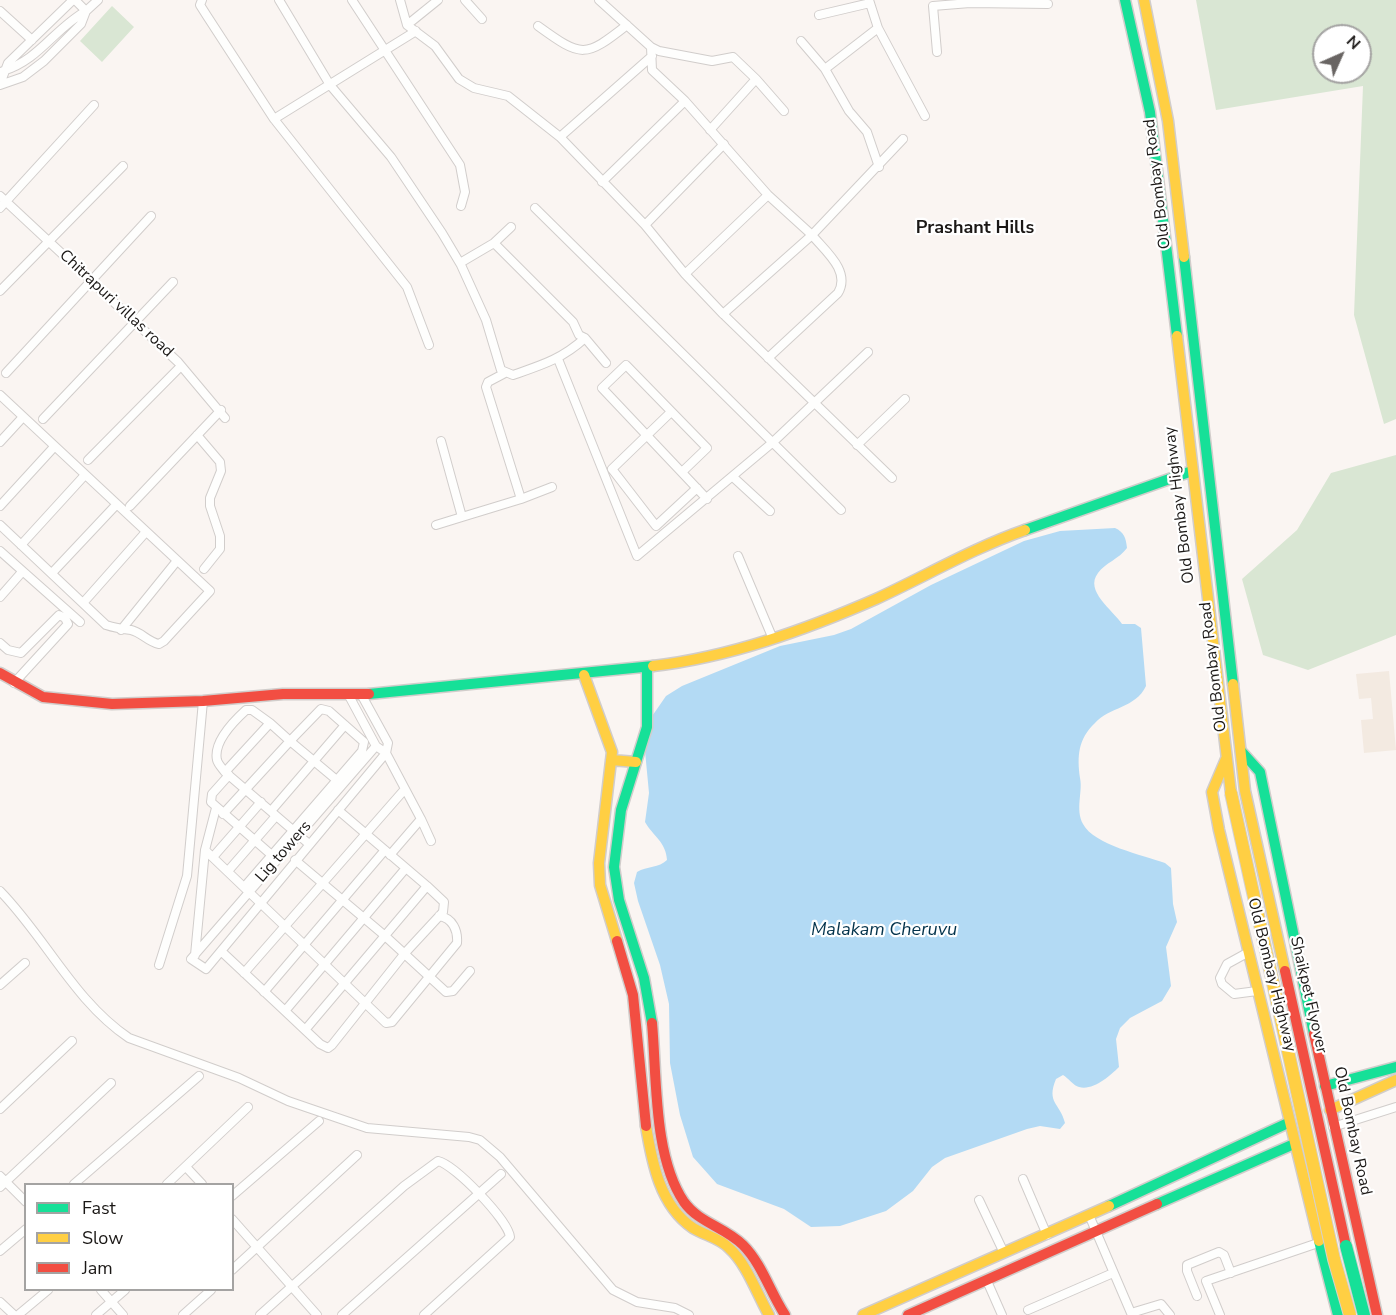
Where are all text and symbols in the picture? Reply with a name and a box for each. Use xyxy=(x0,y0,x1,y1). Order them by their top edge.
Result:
north arrow xyxy=(1312,24,1372,84)
text: N xyxy=(1341,31,1365,55)
street label: Old Bombay Road xyxy=(1140,118,1176,250)
district label: Prashant Hills xyxy=(916,218,1034,240)
street label: Chitrapuri villas road xyxy=(55,246,177,362)
street label: Old Bombay Highway xyxy=(1161,425,1199,585)
street label: Old Bombay Road xyxy=(1196,601,1232,733)
street label: Lig towers xyxy=(252,817,316,887)
street label: Old Bombay Highway xyxy=(1243,896,1299,1054)
water label: Malakam Cheruvu xyxy=(811,920,957,942)
street label: Shaikpet Flyover xyxy=(1285,935,1331,1055)
street label: Old Bombay Road xyxy=(1329,1065,1375,1197)
legend xyxy=(24,1183,234,1291)
text: Fast xyxy=(82,1196,116,1220)
text: Slow xyxy=(82,1226,123,1250)
text: Jam xyxy=(82,1256,113,1280)

